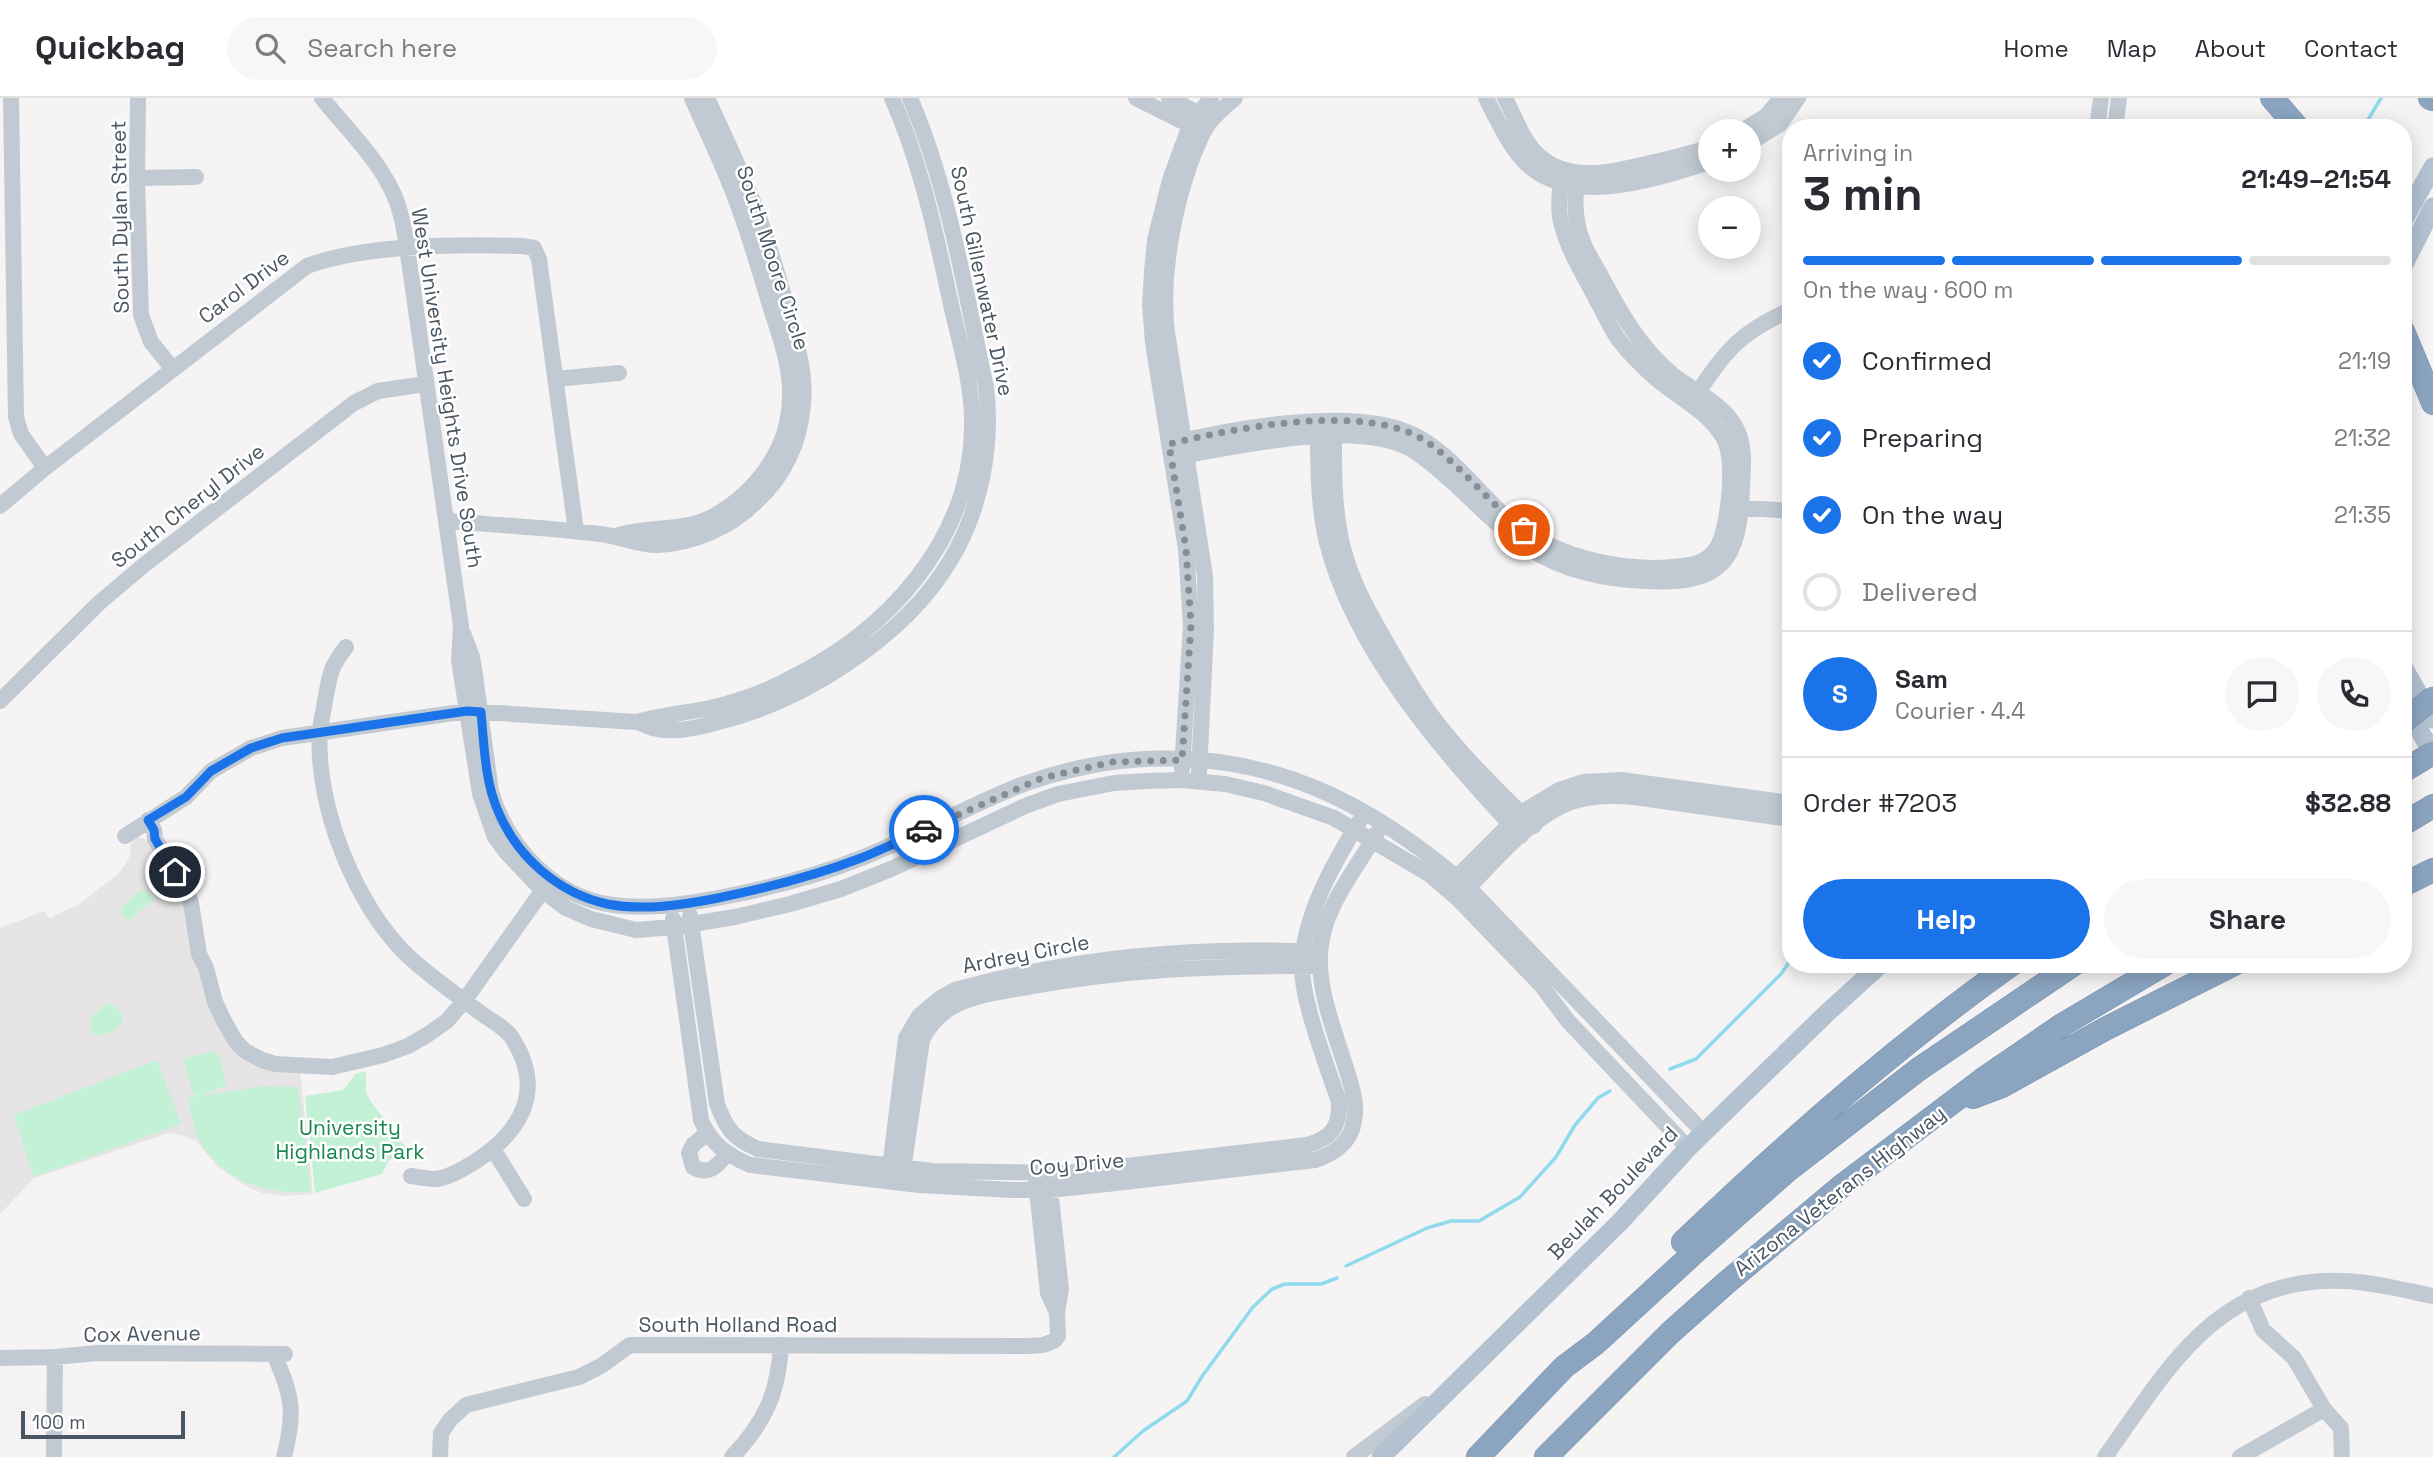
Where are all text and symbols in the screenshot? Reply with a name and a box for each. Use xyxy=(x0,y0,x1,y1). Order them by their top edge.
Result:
search box xyxy=(227,17,717,80)
text: Quickbag xyxy=(35,27,185,69)
icon: search xyxy=(251,29,289,67)
text: Search here xyxy=(307,31,457,65)
text: Home xyxy=(2003,33,2069,64)
text: Map xyxy=(2107,33,2157,64)
text: About xyxy=(2195,33,2266,64)
text: Contact xyxy=(2304,33,2398,64)
map controls xyxy=(1698,119,1761,259)
button: + xyxy=(1698,119,1761,182)
street label: South Dylan Street xyxy=(104,120,135,314)
text: Arriving in xyxy=(1803,138,1913,168)
street label: South Moore Circle xyxy=(731,162,816,354)
text: 21:49–21:54 xyxy=(2241,162,2391,196)
street label: South Gillenwater Drive xyxy=(945,163,1020,398)
text: 3 min xyxy=(1803,165,1923,223)
button: − xyxy=(1698,196,1761,259)
street label: West University Heights Drive South xyxy=(406,206,489,570)
street label: Carol Drive xyxy=(193,244,295,330)
text: On the way · 600 m xyxy=(1803,275,2013,305)
icon: check xyxy=(1803,342,1841,380)
text: Confirmed xyxy=(1862,344,1992,378)
text: 21:19 xyxy=(2338,346,2391,376)
icon: check xyxy=(1803,419,1841,457)
text: Preparing xyxy=(1862,421,1983,455)
text: 21:32 xyxy=(2334,423,2391,453)
street label: South Cheryl Drive xyxy=(106,437,270,574)
icon: check xyxy=(1803,496,1841,534)
text: On the way xyxy=(1862,498,2003,532)
pin xyxy=(1494,500,1554,560)
text: 21:35 xyxy=(2334,500,2391,530)
icon: bag xyxy=(1505,511,1543,549)
text: Delivered xyxy=(1862,575,1978,609)
button: chat xyxy=(2225,657,2299,731)
button: phone xyxy=(2317,657,2391,731)
text: Sam xyxy=(1895,662,1948,696)
text: S xyxy=(1832,677,1848,711)
text: Courier · 4.4 xyxy=(1895,696,2025,726)
text: Order #7203 xyxy=(1803,786,1957,820)
text: $32.88 xyxy=(2305,786,2391,820)
courier xyxy=(889,795,959,865)
icon: car xyxy=(905,811,943,849)
pin xyxy=(145,842,205,902)
icon: home xyxy=(156,853,194,891)
button: Help xyxy=(1803,879,2090,959)
button: Share xyxy=(2104,879,2391,959)
street label: Ardrey Circle xyxy=(960,928,1092,979)
street label: Arizona Veterans Highway xyxy=(1728,1100,1951,1282)
park label: University Highlands Park xyxy=(275,1114,425,1165)
street label: Beulah Boulevard xyxy=(1542,1120,1683,1265)
street label: Coy Drive xyxy=(1028,1146,1125,1181)
street label: South Holland Road xyxy=(638,1311,838,1338)
street label: Cox Avenue xyxy=(83,1319,201,1348)
scale bar xyxy=(21,1408,186,1440)
text: 100 m xyxy=(32,1410,86,1435)

